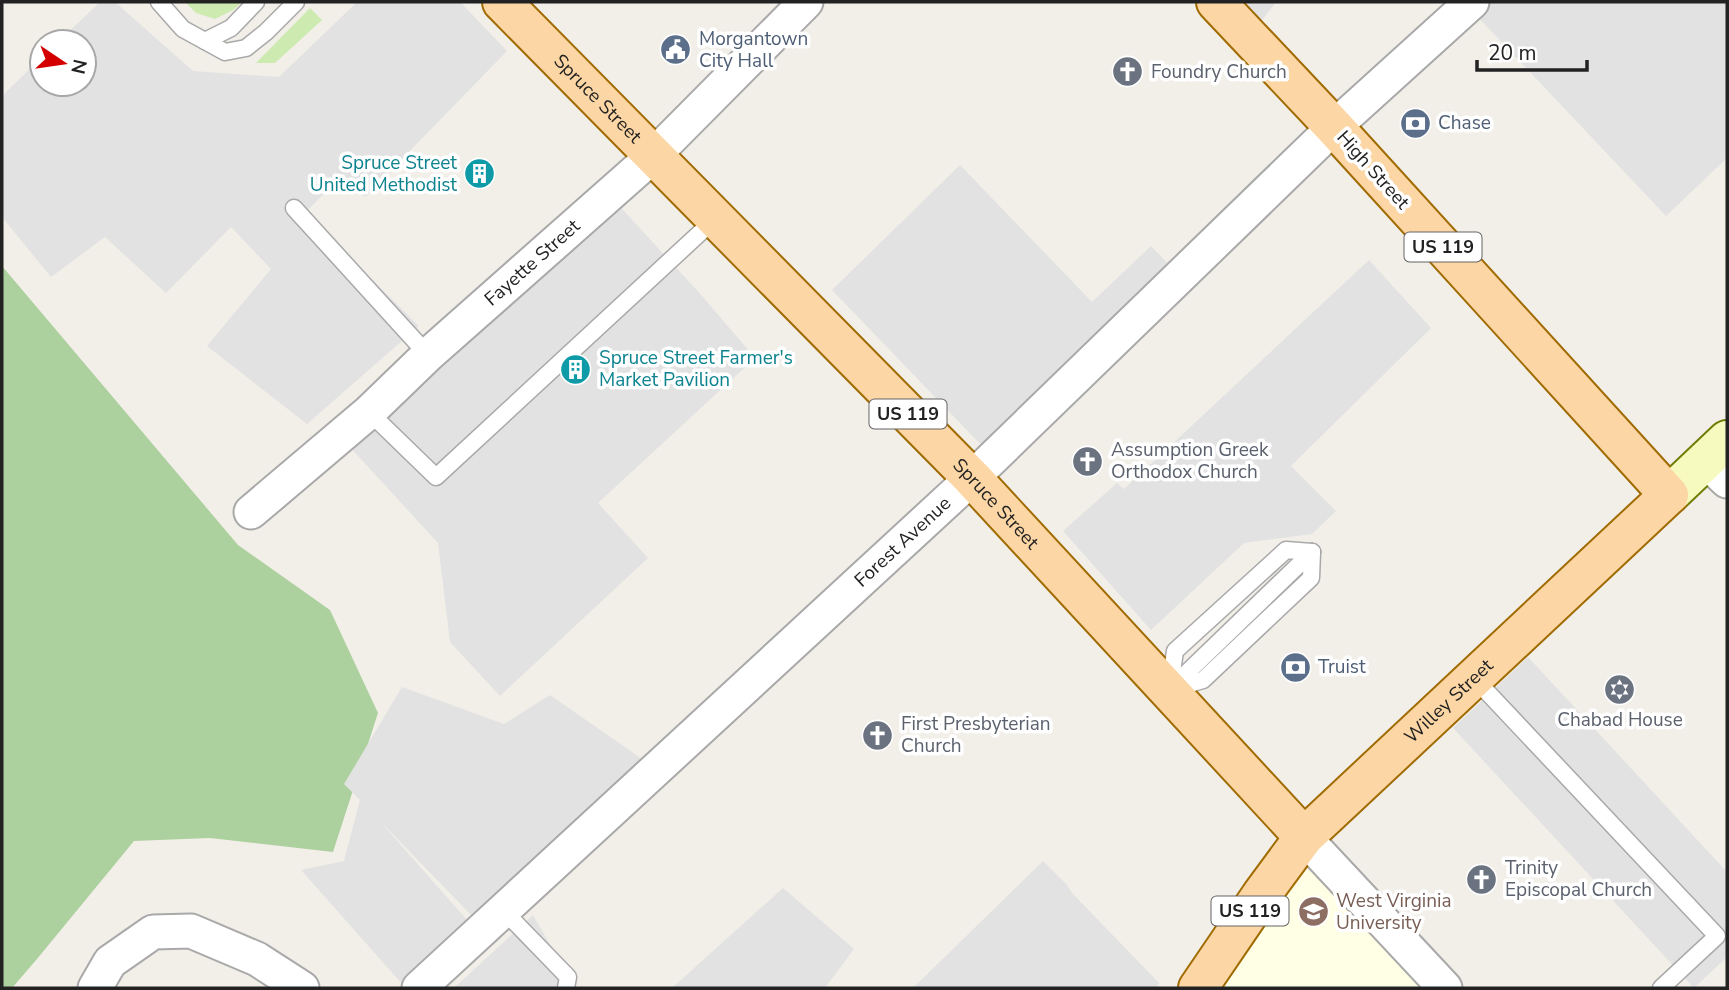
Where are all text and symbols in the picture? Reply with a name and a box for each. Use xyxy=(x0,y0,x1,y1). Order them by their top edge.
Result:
place label: Morgantown City Hall xyxy=(699,26,808,74)
north arrow xyxy=(28,28,98,98)
scale bar xyxy=(1477,28,1587,72)
public building icon: Morgantown City Hall xyxy=(659,33,693,67)
text: 20 m xyxy=(1488,39,1537,67)
street label: Spruce Street xyxy=(548,48,648,149)
church icon: Foundry Church xyxy=(1111,55,1145,89)
text: N xyxy=(64,57,93,76)
place label: Foundry Church xyxy=(1151,59,1287,85)
bank icon: Chase xyxy=(1398,106,1432,140)
place label: Chase xyxy=(1438,110,1491,136)
street label: High Street xyxy=(1331,125,1416,215)
place label: Spruce Street United Methodist xyxy=(310,150,457,198)
building icon: Spruce Street United Methodist xyxy=(463,157,497,191)
street label: Fayette Street xyxy=(479,213,586,312)
road number: US 119 xyxy=(1404,232,1482,262)
place label: Spruce Street Farmer's Market Pavilion xyxy=(599,345,793,393)
building icon: Spruce Street Farmer's Market Pavilion xyxy=(559,352,593,386)
road number: US 119 xyxy=(870,400,946,428)
place label: Assumption Greek Orthodox Church xyxy=(1111,437,1269,485)
church icon: Assumption Greek Orthodox Church xyxy=(1071,444,1105,478)
street label: Spruce Street xyxy=(947,453,1045,555)
street label: Forest Avenue xyxy=(849,491,957,593)
bank icon: Truist xyxy=(1278,650,1312,684)
street label: Willey Street xyxy=(1399,653,1499,749)
place label: Truist xyxy=(1318,654,1366,680)
synagogue icon: Chabad House xyxy=(1603,672,1637,706)
place label: Chabad House xyxy=(1557,707,1683,733)
place label: First Presbyterian Church xyxy=(901,711,1051,759)
church icon: First Presbyterian Church xyxy=(861,718,895,752)
place label: Trinity Episcopal Church xyxy=(1505,855,1652,903)
church icon: Trinity Episcopal Church xyxy=(1465,862,1499,896)
place label: West Virginia University xyxy=(1336,888,1451,936)
school or university icon: West Virginia University xyxy=(1296,895,1330,929)
road number: US 119 xyxy=(1212,896,1288,926)

